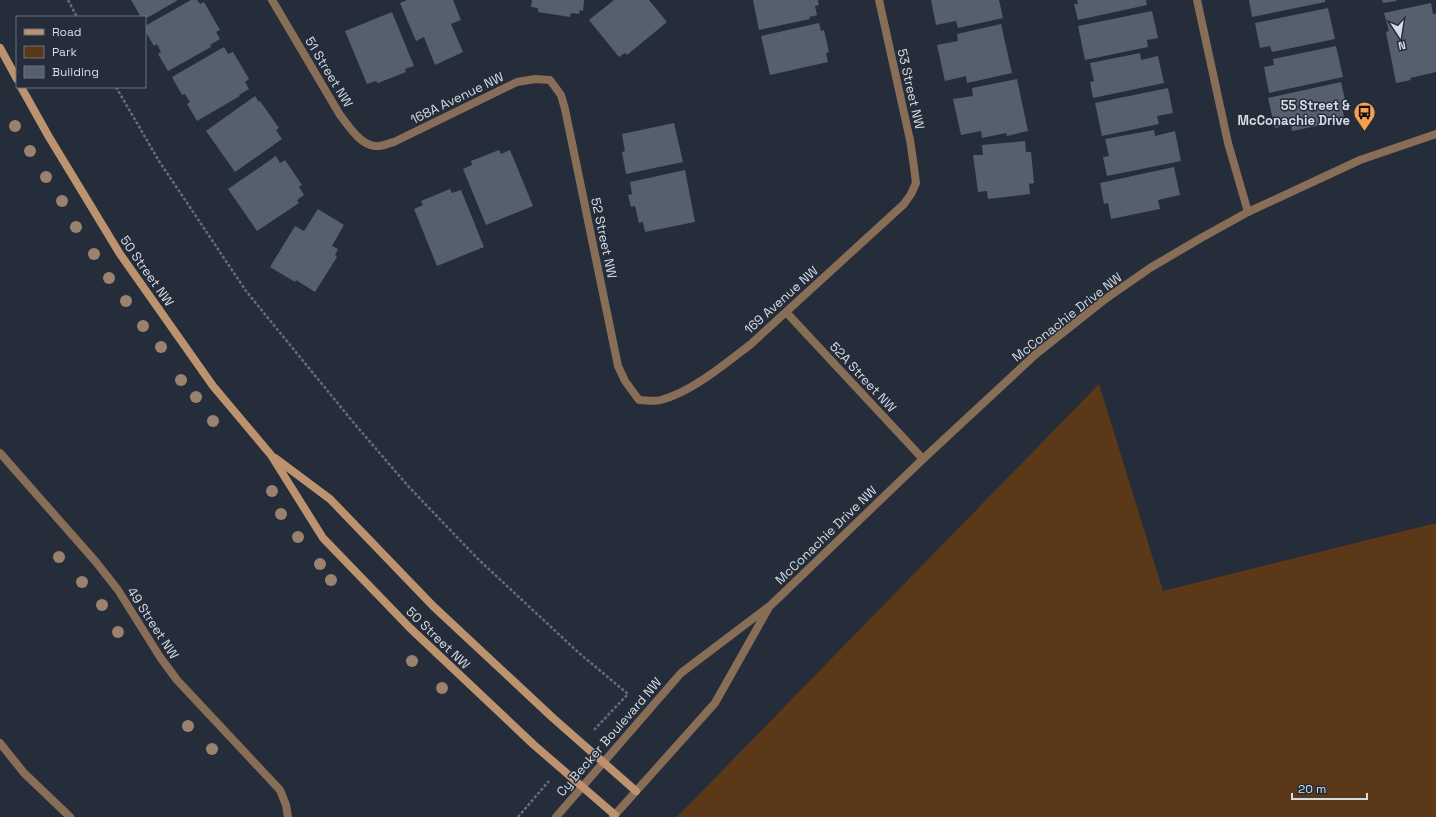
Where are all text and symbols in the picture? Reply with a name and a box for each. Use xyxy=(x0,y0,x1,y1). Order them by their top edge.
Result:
legend xyxy=(16,16,146,88)
north arrow xyxy=(1380,16,1420,56)
text: Road xyxy=(52,24,81,40)
street label: 51 Street NW xyxy=(301,34,357,110)
text: N xyxy=(1397,38,1407,53)
text: Park xyxy=(52,44,77,60)
street label: 53 Street NW xyxy=(893,47,929,131)
text: Building xyxy=(52,64,99,80)
street label: 168A Avenue NW xyxy=(407,68,507,128)
place label: 55 Street & McConachie Drive xyxy=(1238,97,1350,129)
bus stop icon: 55 Street & McConachie Drive xyxy=(1352,99,1378,132)
street label: 52 Street NW xyxy=(587,196,621,280)
street label: 50 Street NW xyxy=(116,232,178,310)
street label: 169 Avenue NW xyxy=(740,262,822,338)
street label: McConachie Drive NW xyxy=(1009,269,1125,365)
street label: 52A Street NW xyxy=(826,338,900,416)
street label: McConachie Drive NW xyxy=(771,482,881,588)
street label: 49 Street NW xyxy=(123,584,183,662)
street label: 50 Street NW xyxy=(402,603,474,673)
street label: Cy Becker Boulevard NW xyxy=(553,674,665,800)
scale bar xyxy=(1292,775,1367,801)
text: 20 m xyxy=(1298,781,1326,797)

